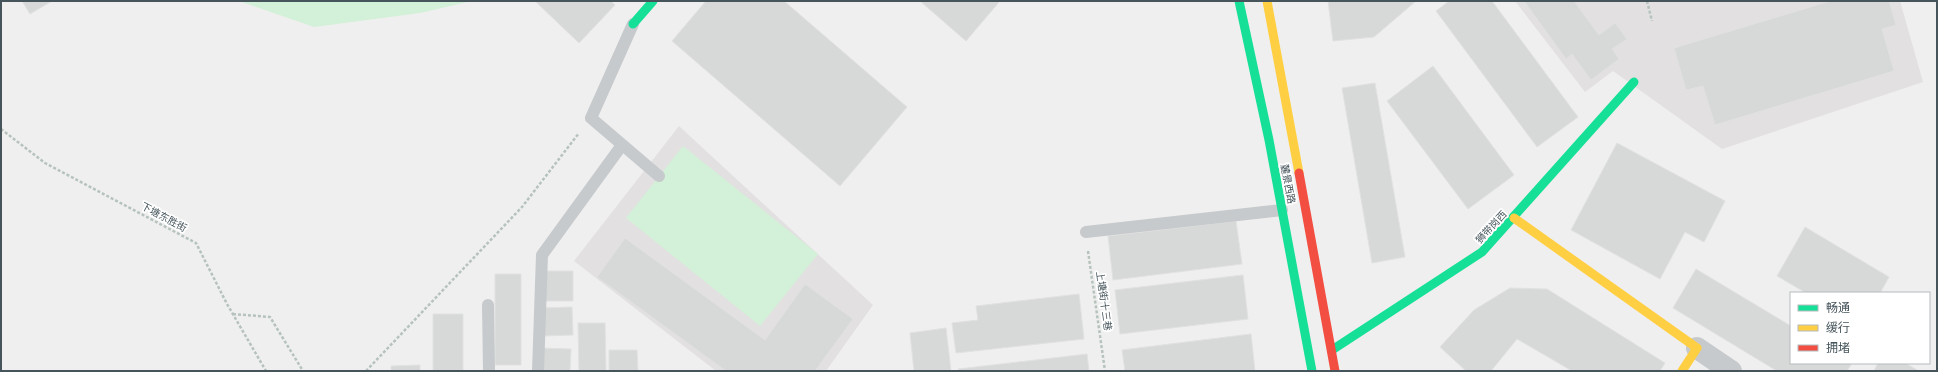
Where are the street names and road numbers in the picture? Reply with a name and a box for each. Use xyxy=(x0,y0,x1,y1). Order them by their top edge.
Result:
street label: 麓景西路 xyxy=(1279,163,1297,205)
street label: 下塘东胜街 xyxy=(139,200,189,234)
street label: 狮带岗西 xyxy=(1473,209,1509,245)
street label: 上塘街十三巷 xyxy=(1094,271,1114,331)

